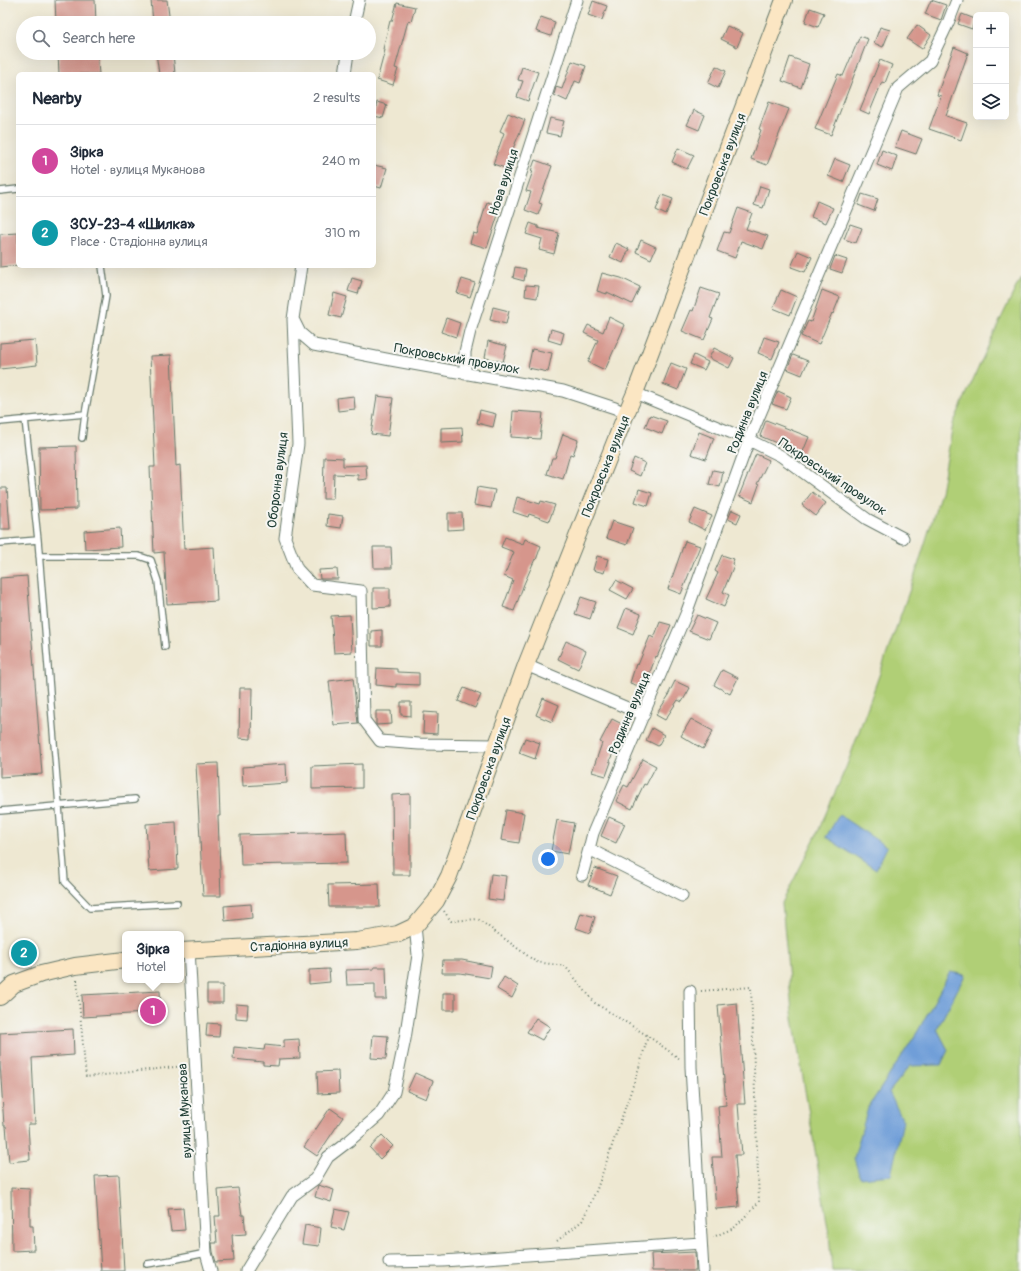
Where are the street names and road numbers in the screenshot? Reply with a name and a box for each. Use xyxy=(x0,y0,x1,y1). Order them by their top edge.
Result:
street label: Покровська вулиця xyxy=(696,111,750,218)
street label: Нова вулиця xyxy=(486,147,522,218)
street label: Покровський провулок xyxy=(393,340,521,378)
street label: Родинна вулиця xyxy=(724,369,772,456)
street label: Покровська вулиця xyxy=(578,413,634,519)
street label: Оборонна вулиця xyxy=(264,431,292,529)
street label: Покровський провулок xyxy=(775,435,890,519)
street label: Родинна вулиця xyxy=(605,670,654,757)
street label: Покровська вулиця xyxy=(463,715,515,822)
street label: Стадіонна вулиця xyxy=(250,934,349,956)
street label: вулиця Муканова xyxy=(175,1063,195,1159)

